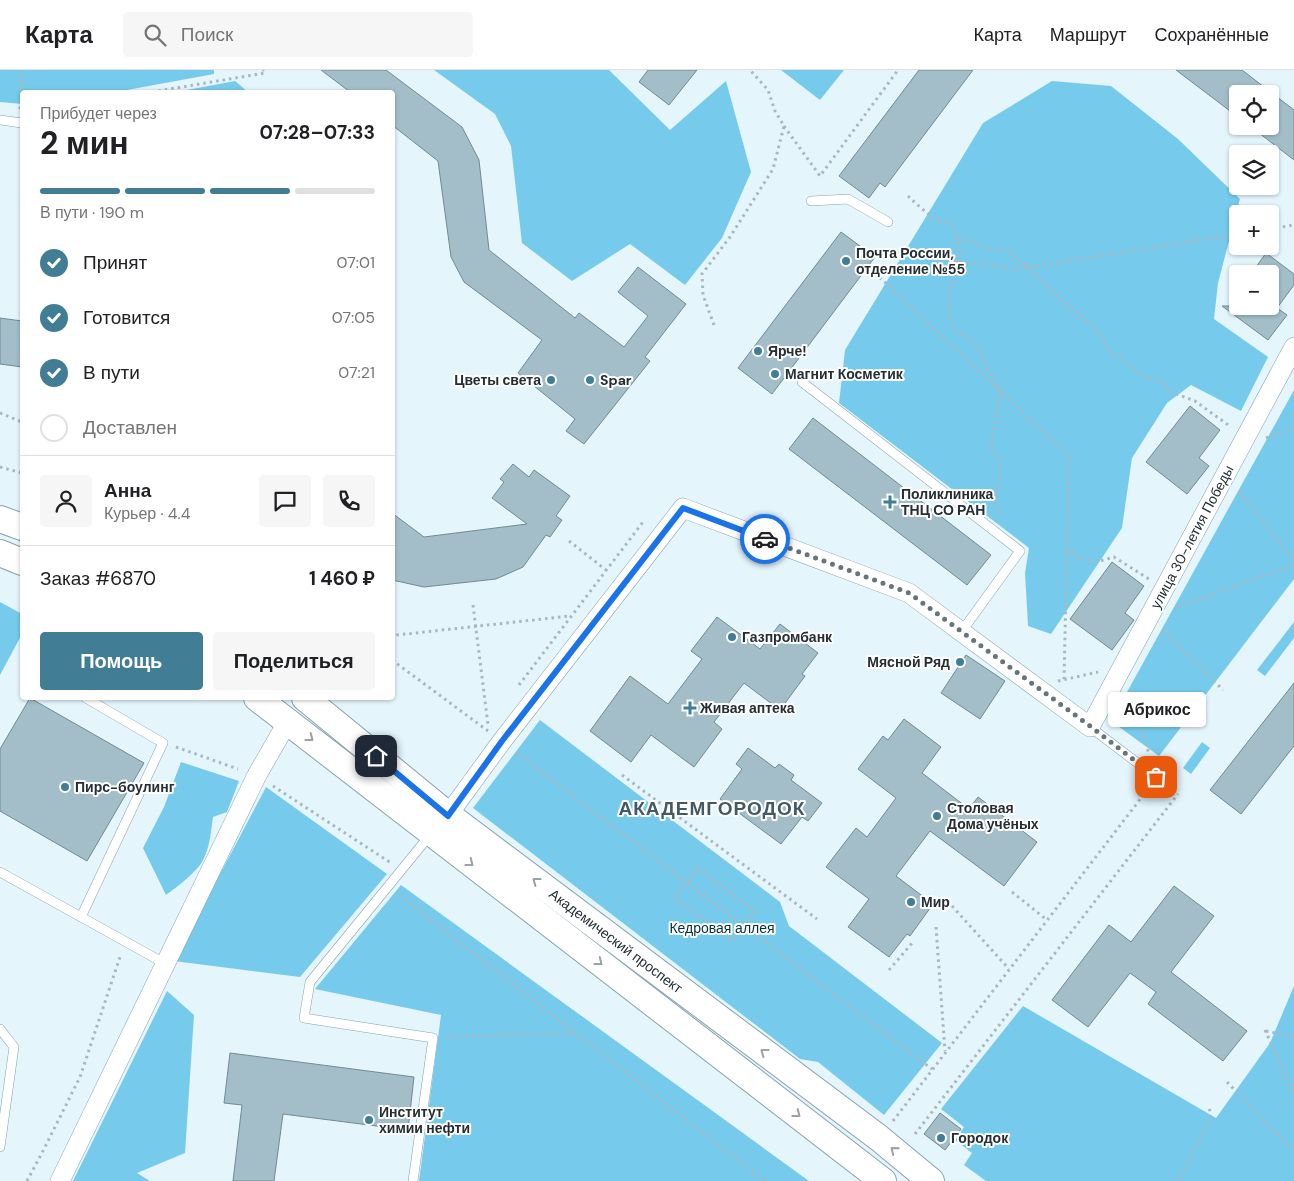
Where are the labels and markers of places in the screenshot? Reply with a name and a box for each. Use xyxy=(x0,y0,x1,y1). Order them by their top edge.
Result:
place label: Почта России, отделение №55 xyxy=(856,244,965,278)
marker: Почта России, отделение №55 xyxy=(840,255,852,267)
place label: Ярче! xyxy=(768,342,807,360)
marker: Ярче! xyxy=(752,345,764,357)
place label: Магнит Косметик xyxy=(785,365,904,383)
marker: Магнит Косметик xyxy=(769,368,781,380)
place label: Цветы света xyxy=(454,371,541,389)
place label: Spar xyxy=(600,371,632,389)
marker: Цветы света xyxy=(545,374,557,386)
marker: Spar xyxy=(584,374,596,386)
place label: Поликлиника ТНЦ СО РАН xyxy=(901,485,994,519)
marker: Поликлиника ТНЦ СО РАН xyxy=(883,495,897,509)
place label: Газпромбанк xyxy=(742,628,833,646)
marker: Газпромбанк xyxy=(726,631,738,643)
place label: Мясной Ряд xyxy=(867,653,950,671)
marker: Мясной Ряд xyxy=(954,656,966,668)
callout: Абрикос xyxy=(1107,692,1205,727)
place label: Живая аптека xyxy=(699,699,795,717)
marker: Живая аптека xyxy=(684,702,696,714)
pin xyxy=(355,735,397,777)
pin xyxy=(1135,756,1177,798)
place label: Пирс-боулинг xyxy=(75,778,175,796)
marker: Пирс-боулинг xyxy=(59,781,71,793)
place label: Столовая Дома учёных xyxy=(947,799,1039,833)
marker: Столовая Дома учёных xyxy=(931,810,943,822)
place label: Мир xyxy=(921,893,950,911)
marker: Мир xyxy=(905,896,917,908)
place label: Институт химии нефти xyxy=(379,1103,470,1137)
marker: Институт химии нефти xyxy=(363,1114,375,1126)
place label: Городок xyxy=(951,1129,1009,1147)
marker: Городок xyxy=(935,1132,947,1144)

